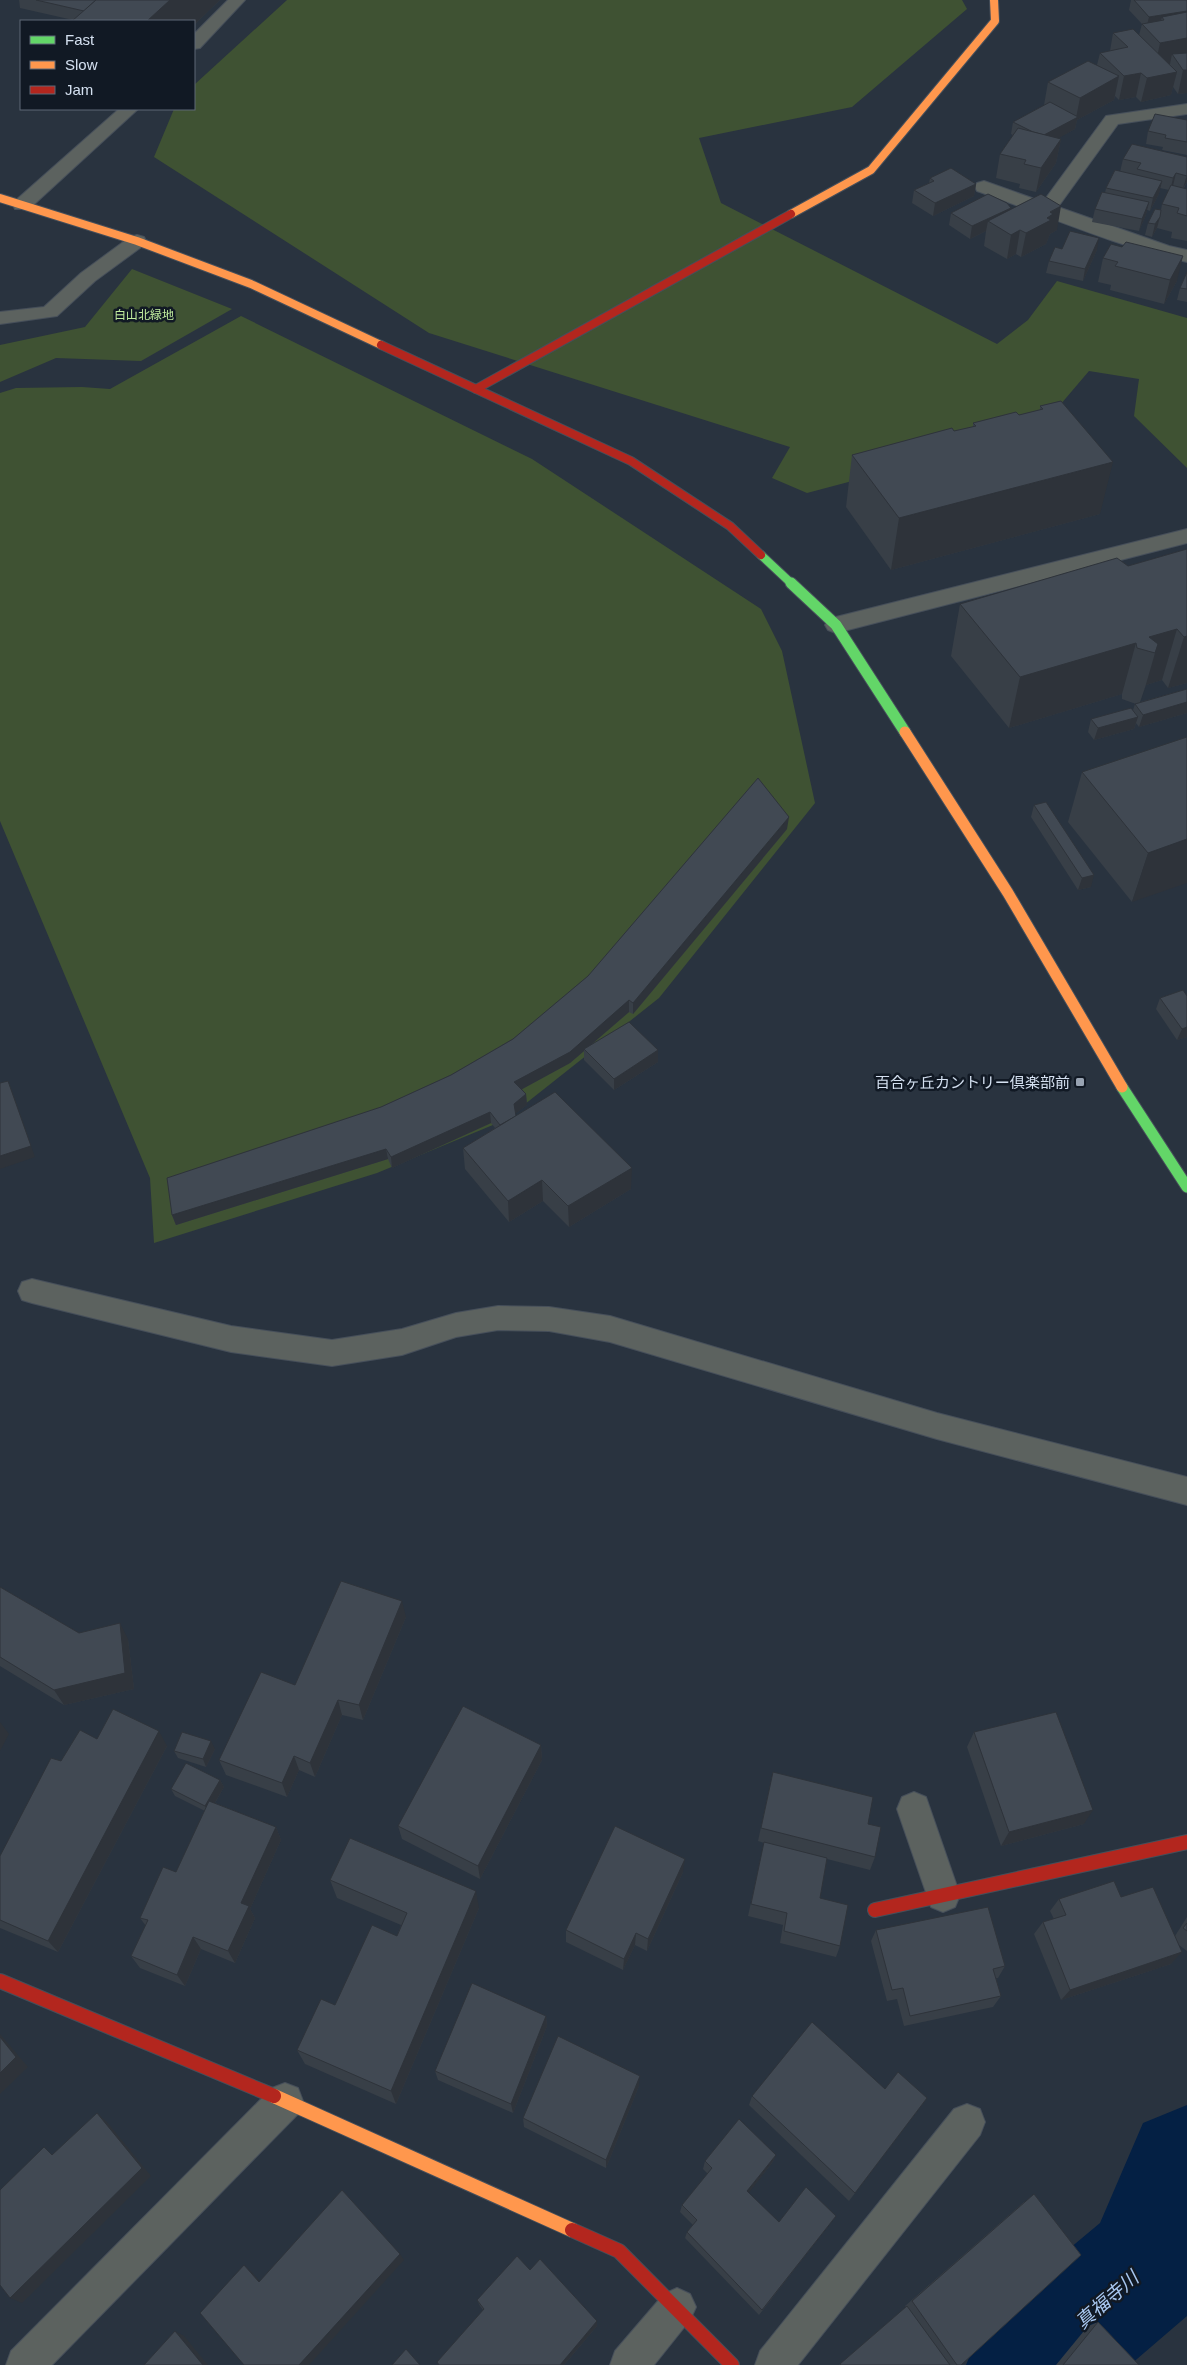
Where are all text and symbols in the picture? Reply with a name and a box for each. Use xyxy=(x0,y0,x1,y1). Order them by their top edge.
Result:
legend xyxy=(20,20,195,110)
text: Fast xyxy=(65,31,95,48)
text: Slow xyxy=(65,56,98,73)
text: Jam xyxy=(65,81,93,98)
park label: 白山北緑地 xyxy=(114,308,174,322)
place label: 百合ヶ丘カントリー倶楽部前 xyxy=(875,1074,1070,1091)
marker: 百合ヶ丘カントリー倶楽部前 xyxy=(1074,1076,1086,1088)
water label: 真福寺川 xyxy=(1071,2266,1144,2333)

